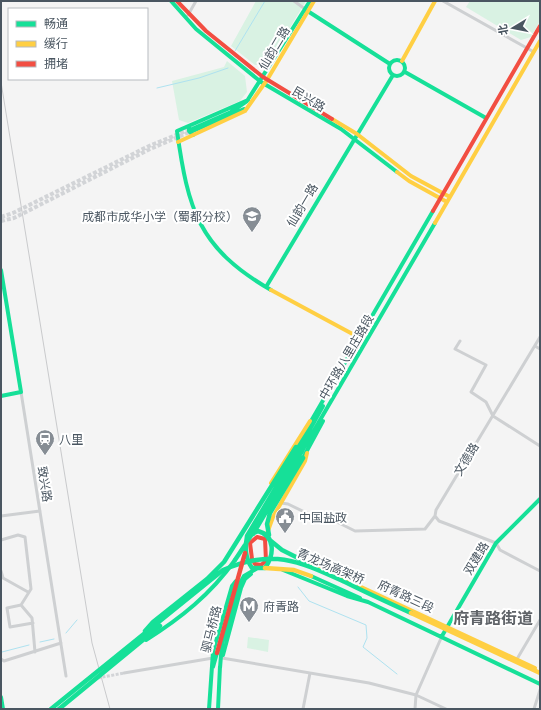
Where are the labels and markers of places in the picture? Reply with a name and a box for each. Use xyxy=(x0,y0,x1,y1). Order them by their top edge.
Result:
school or university icon: 成都市成华小学（蜀都分校） xyxy=(241,205,263,233)
place label: 成都市成华小学（蜀都分校） xyxy=(82,208,238,225)
station icon: 八里 xyxy=(34,428,56,456)
place label: 八里 xyxy=(59,431,83,448)
public building icon: 中国盐政 xyxy=(274,506,296,534)
place label: 中国盐政 xyxy=(299,509,347,526)
metro station icon: 府青路 xyxy=(238,595,260,623)
place label: 府青路 xyxy=(263,598,299,615)

